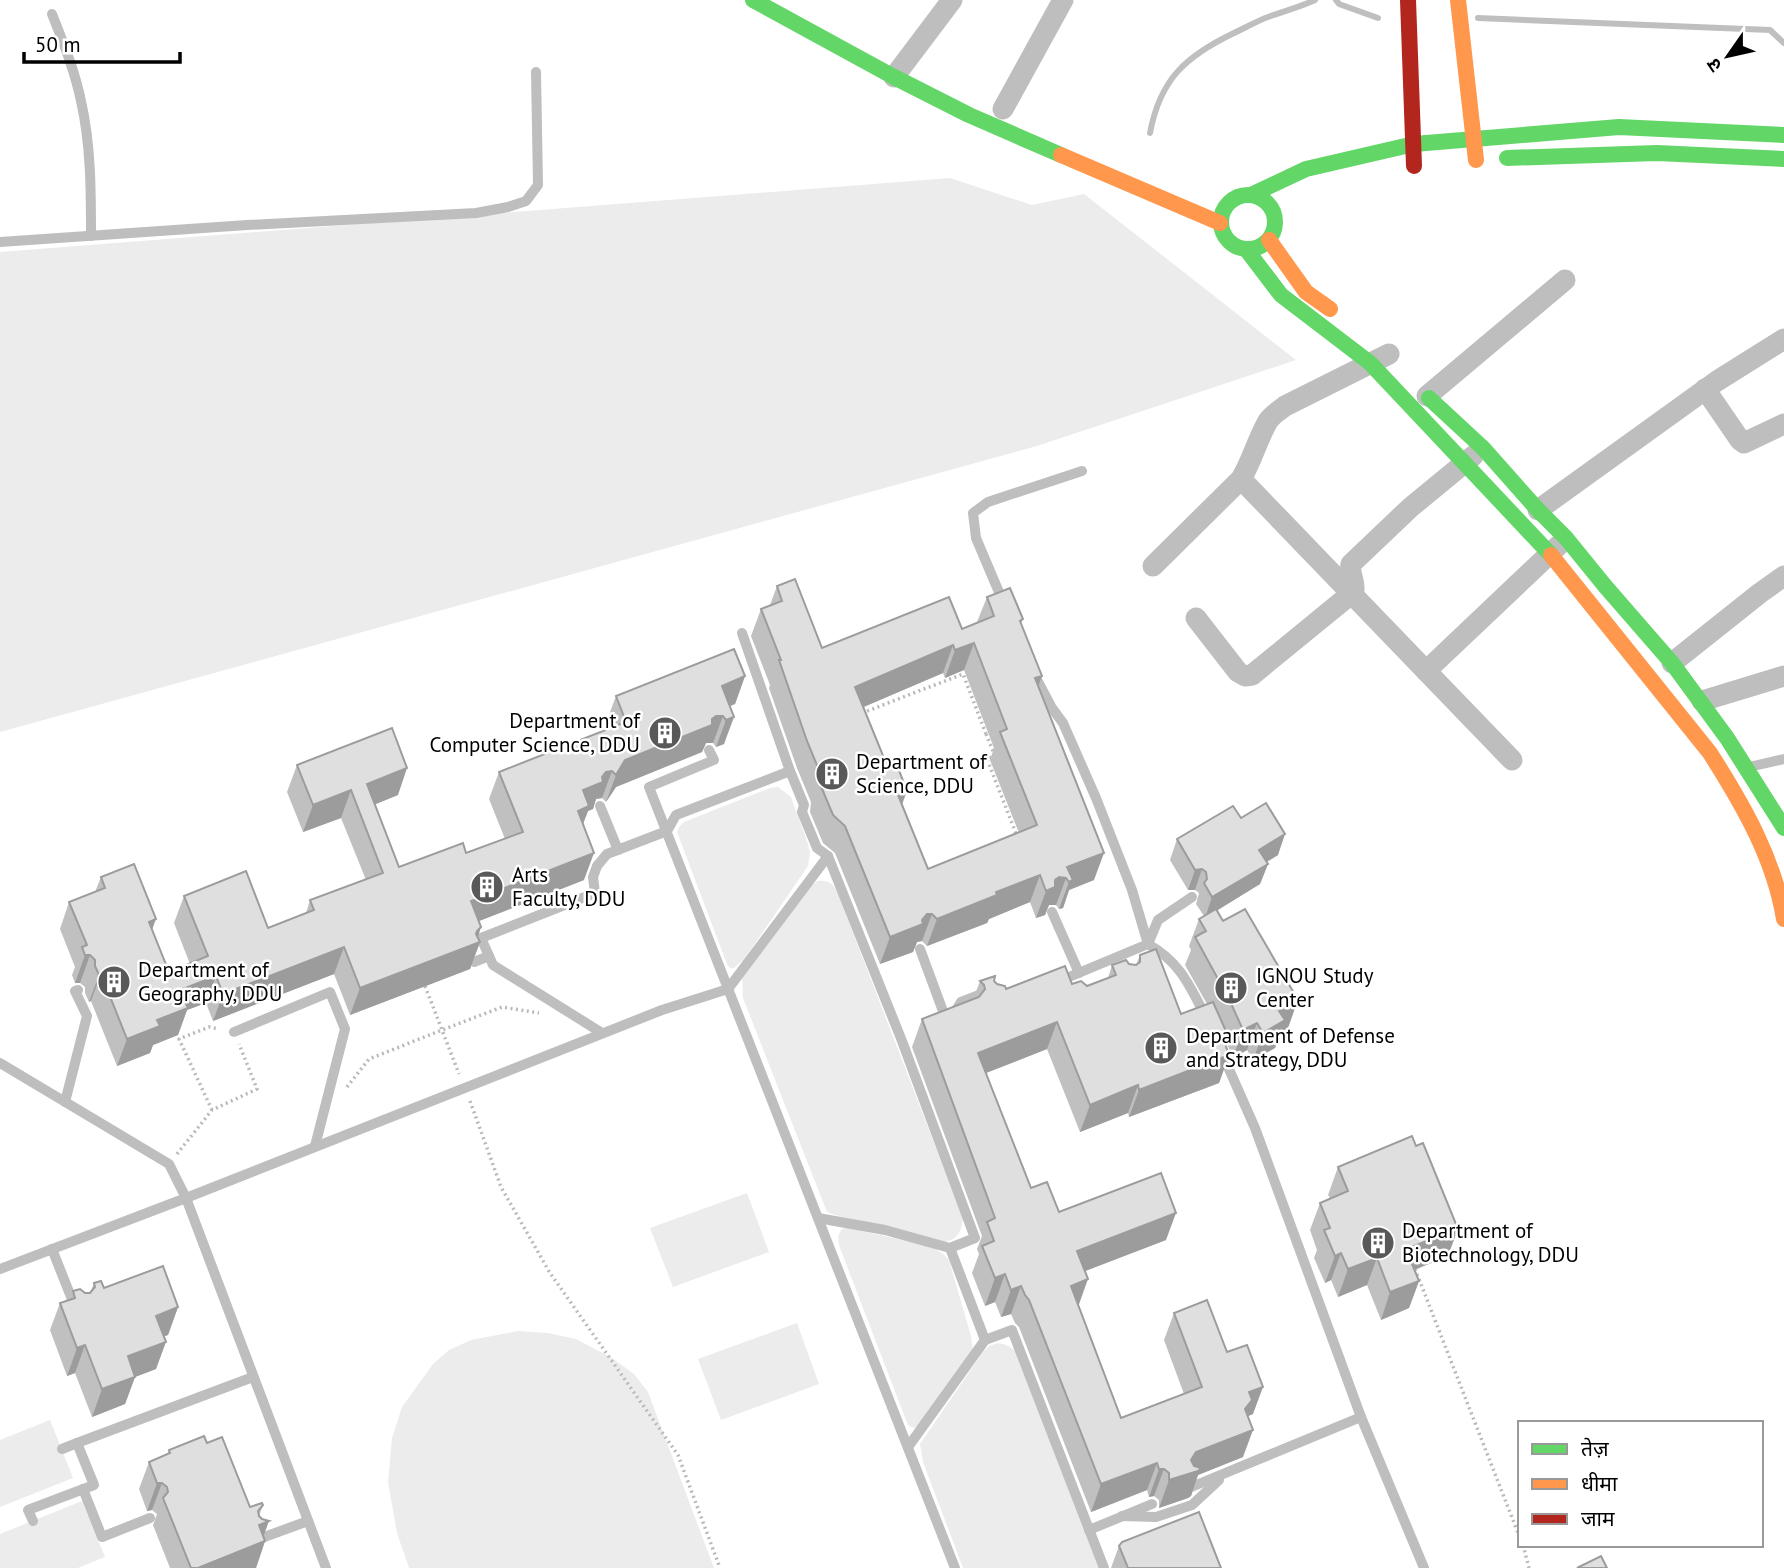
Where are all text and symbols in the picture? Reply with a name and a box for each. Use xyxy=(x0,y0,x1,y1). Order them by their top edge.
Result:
scale bar xyxy=(24,21,180,65)
north arrow xyxy=(1693,21,1763,91)
text: 50 m xyxy=(35,31,81,58)
text: उ xyxy=(1700,53,1727,77)
place label: Department of Computer Science, DDU xyxy=(430,707,641,758)
building icon: Department of Computer Science, DDU xyxy=(646,714,684,752)
place label: Department of Science, DDU xyxy=(856,748,988,799)
building icon: Department of Science, DDU xyxy=(813,755,851,793)
place label: Arts Faculty, DDU xyxy=(512,861,625,912)
building icon: Arts Faculty, DDU xyxy=(468,868,506,906)
place label: Department of Geography, DDU xyxy=(138,956,282,1007)
place label: IGNOU Study Center xyxy=(1256,962,1374,1013)
building icon: Department of Geography, DDU xyxy=(95,963,133,1001)
building icon: IGNOU Study Center xyxy=(1212,969,1250,1007)
place label: Department of Defense and Strategy, DDU xyxy=(1186,1022,1395,1073)
building icon: Department of Defense and Strategy, DDU xyxy=(1142,1029,1180,1067)
place label: Department of Biotechnology, DDU xyxy=(1402,1217,1579,1268)
building icon: Department of Biotechnology, DDU xyxy=(1359,1224,1397,1262)
legend xyxy=(1518,1421,1763,1547)
text: तेज़ xyxy=(1581,1435,1609,1462)
text: धीमा xyxy=(1581,1470,1618,1497)
text: जाम xyxy=(1581,1505,1615,1532)

